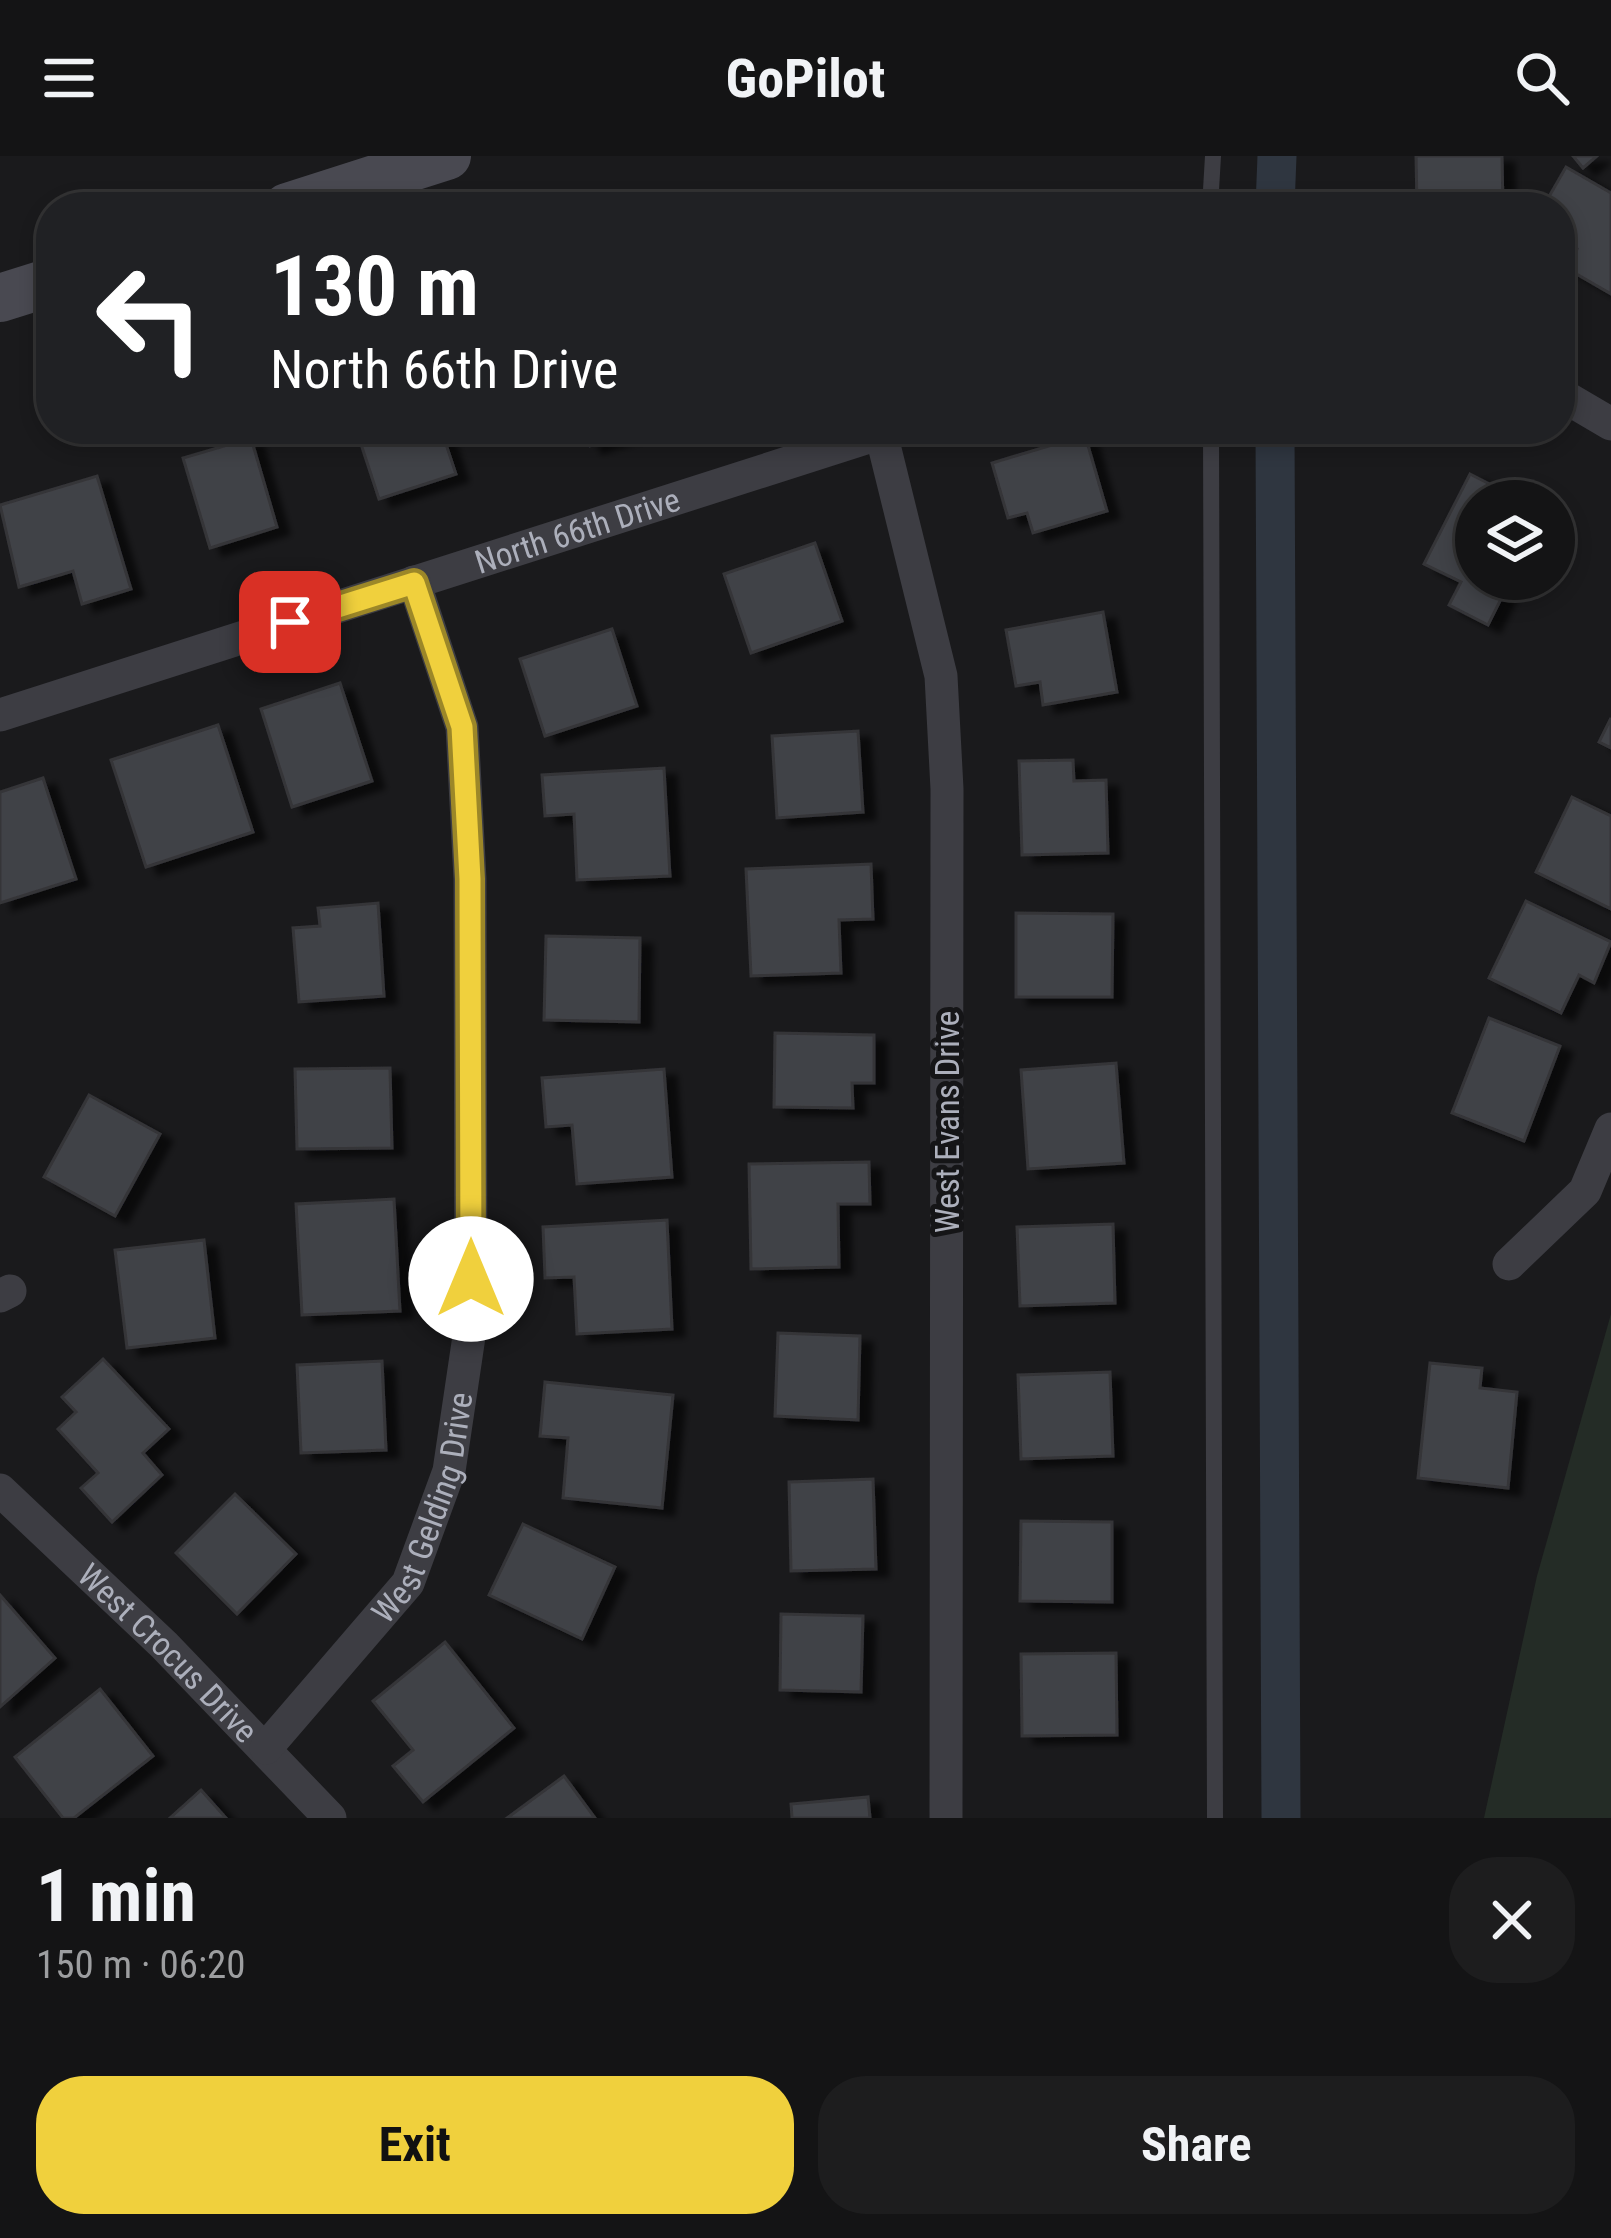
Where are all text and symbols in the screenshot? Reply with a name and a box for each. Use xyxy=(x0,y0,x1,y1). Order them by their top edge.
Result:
icon: menu xyxy=(36,45,102,111)
icon: search xyxy=(1509,45,1575,111)
text: GoPilot xyxy=(726,47,885,110)
text: 130 m xyxy=(270,237,479,336)
icon: left xyxy=(72,240,228,396)
text: North 66th Drive xyxy=(270,338,618,401)
street label: North 66th Drive xyxy=(470,480,685,582)
map controls xyxy=(1455,480,1575,600)
button: layers xyxy=(1455,480,1575,600)
pin xyxy=(239,571,341,673)
icon: arrive xyxy=(257,589,323,655)
street label: West Evans Drive xyxy=(928,1011,967,1233)
position arrow xyxy=(408,1216,534,1342)
street label: West Gelding Drive xyxy=(364,1390,480,1631)
street label: West Crocus Drive xyxy=(70,1555,266,1750)
text: 1 min xyxy=(36,1854,196,1939)
button: close xyxy=(1449,1857,1575,1983)
text: 150 m · 06:20 xyxy=(36,1942,246,1988)
button: Exit xyxy=(36,2076,794,2214)
button: Share xyxy=(818,2076,1575,2214)

